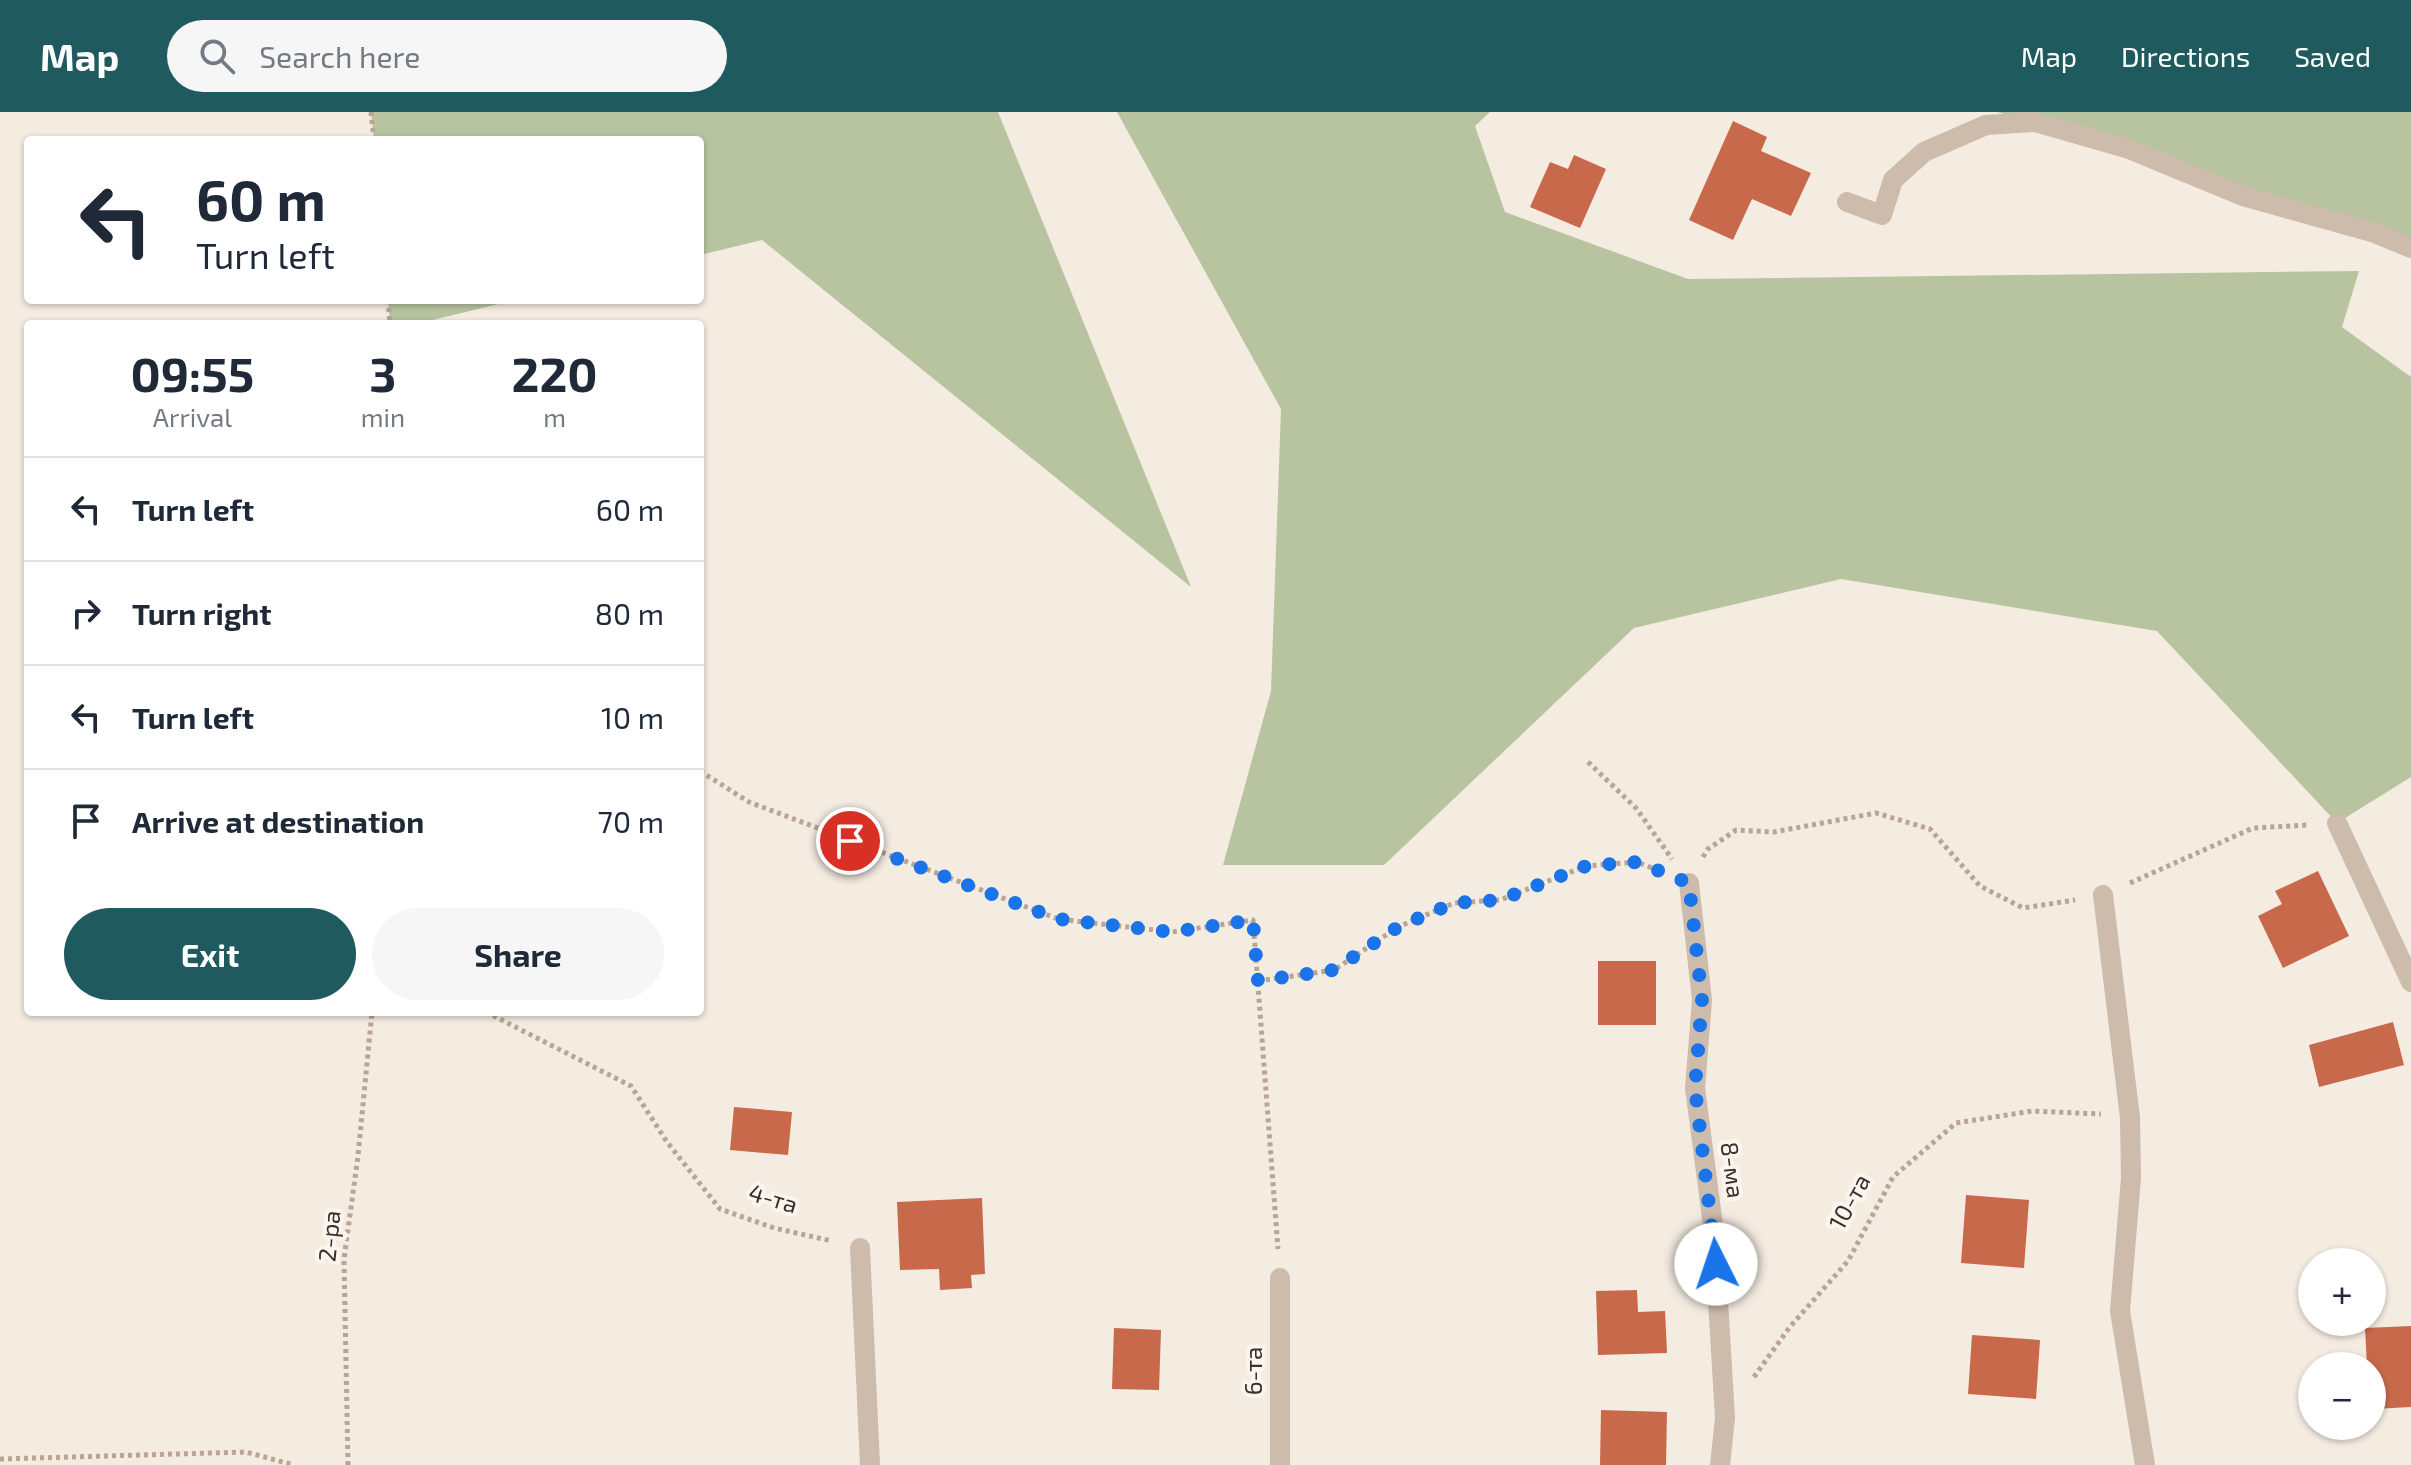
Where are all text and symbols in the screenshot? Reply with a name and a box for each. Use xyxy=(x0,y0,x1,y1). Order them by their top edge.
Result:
search box xyxy=(167,20,727,92)
text: Map xyxy=(40,33,119,79)
icon: search xyxy=(195,34,239,78)
text: Search here xyxy=(259,38,420,74)
text: Map xyxy=(2021,39,2077,73)
text: Directions xyxy=(2121,39,2250,73)
text: Saved xyxy=(2294,39,2371,73)
text: 60 m xyxy=(196,165,326,232)
icon: left xyxy=(64,168,168,272)
text: Turn left xyxy=(196,233,335,276)
text: 09:55 xyxy=(130,344,254,402)
text: 3 xyxy=(369,344,397,402)
text: 220 xyxy=(512,344,598,402)
text: Arrival xyxy=(153,401,232,432)
text: min xyxy=(361,401,405,432)
text: m xyxy=(543,401,566,432)
icon: left xyxy=(64,487,108,531)
text: Turn left xyxy=(132,491,254,527)
text: 60 m xyxy=(596,491,664,527)
icon: right xyxy=(64,591,108,635)
text: Turn right xyxy=(132,595,272,631)
text: 80 m xyxy=(595,595,664,631)
icon: left xyxy=(64,695,108,739)
text: Turn left xyxy=(132,699,254,735)
text: 10 m xyxy=(601,699,664,735)
icon: arrive xyxy=(64,799,108,843)
text: Arrive at destination xyxy=(132,803,424,839)
text: 70 m xyxy=(598,803,664,839)
pin xyxy=(816,807,884,875)
icon: arrive xyxy=(828,819,872,863)
button: Exit xyxy=(64,908,356,1000)
button: Share xyxy=(372,908,664,1000)
street label: 8-ма xyxy=(1716,1140,1751,1200)
street label: 10-та xyxy=(1822,1168,1876,1234)
street label: 4-та xyxy=(745,1176,801,1219)
street label: 2-ра xyxy=(311,1209,346,1263)
position arrow xyxy=(1674,1222,1758,1306)
map controls xyxy=(2298,1248,2386,1440)
button: + xyxy=(2298,1248,2386,1336)
street label: 6-та xyxy=(1238,1347,1267,1395)
button: − xyxy=(2298,1352,2386,1440)

